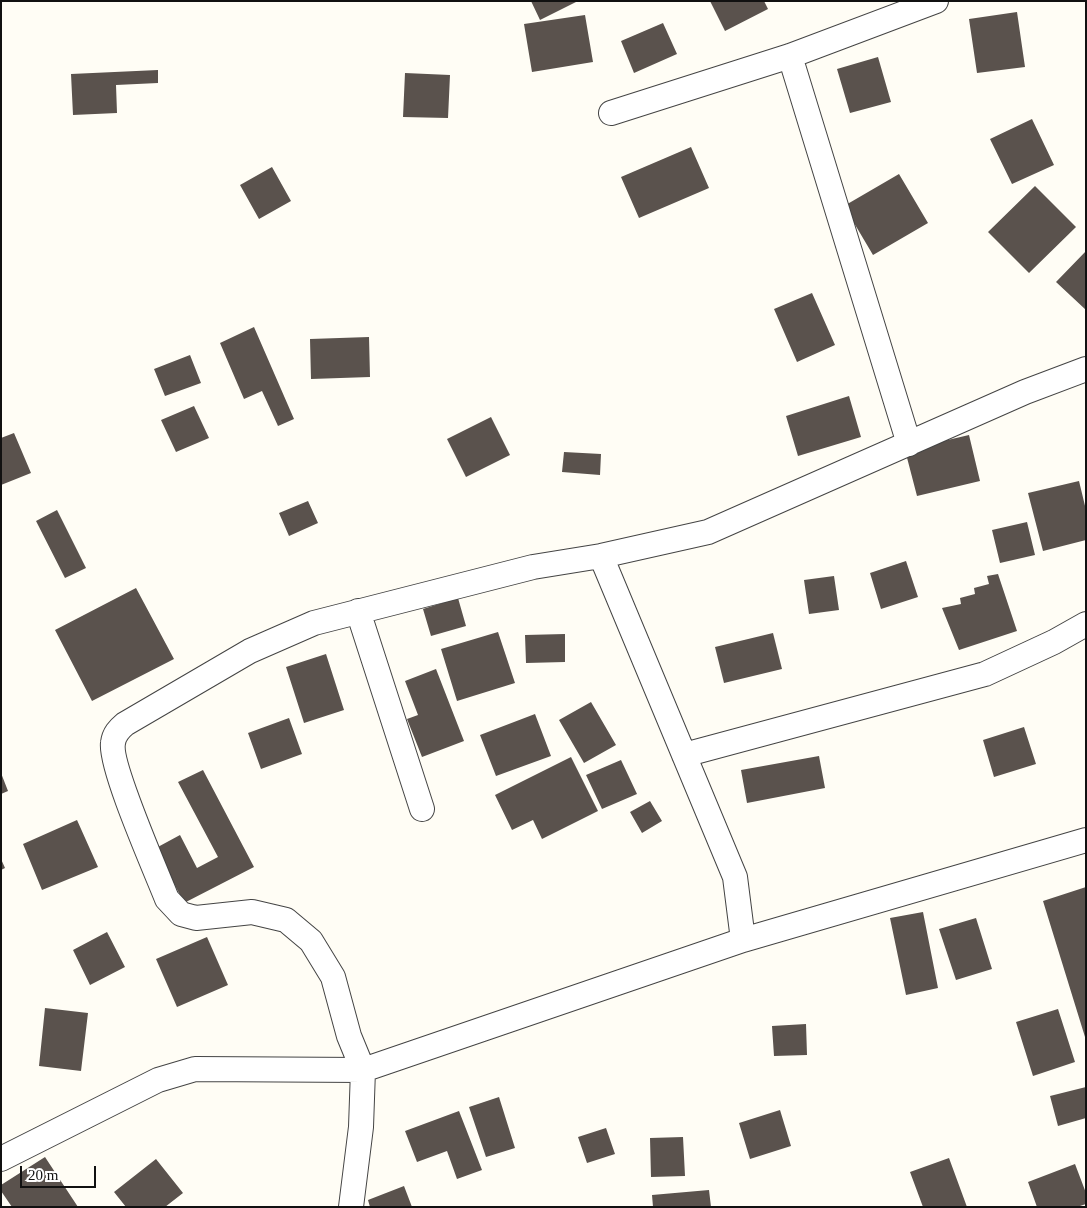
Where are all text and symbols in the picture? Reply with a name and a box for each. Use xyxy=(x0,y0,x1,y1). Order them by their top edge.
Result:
scale bar xyxy=(22,1156,99,1188)
text: 20 m xyxy=(28,1167,58,1183)

